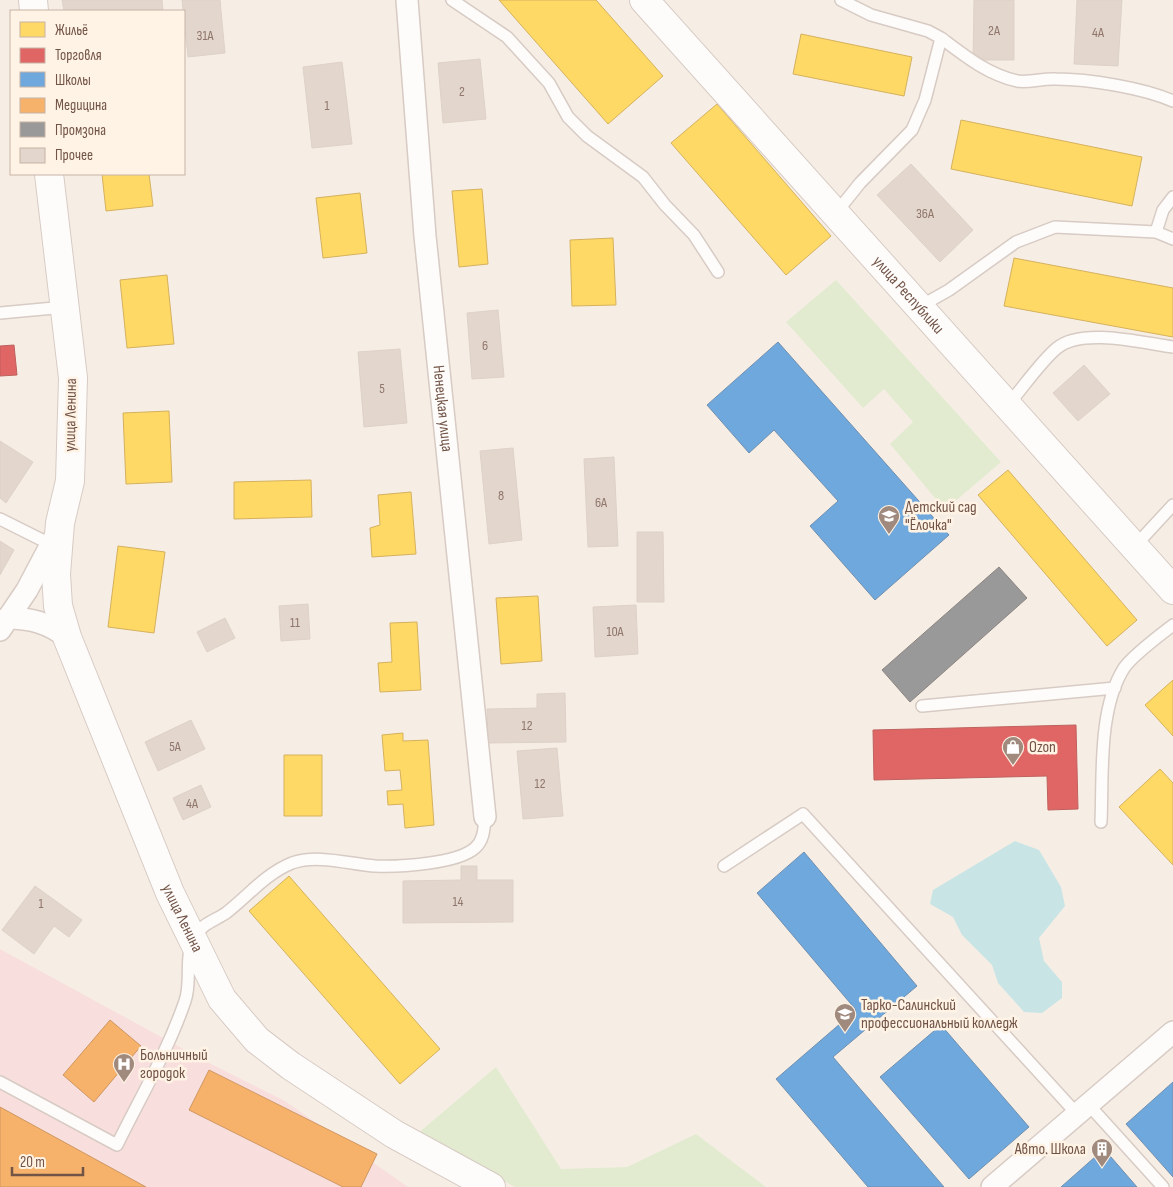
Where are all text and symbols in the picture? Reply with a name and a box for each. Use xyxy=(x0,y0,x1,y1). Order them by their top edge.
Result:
legend xyxy=(10,10,185,175)
text: Жильё xyxy=(55,21,88,40)
house number: 2А xyxy=(988,22,1001,39)
house number: 4А xyxy=(1092,24,1105,41)
house number: 31А xyxy=(197,27,214,44)
text: Торговля xyxy=(55,46,102,65)
text: Школы xyxy=(55,71,91,90)
house number: 2 xyxy=(459,83,465,100)
text: Медицина xyxy=(55,96,107,115)
house number: 1 xyxy=(325,97,330,114)
text: Промзона xyxy=(55,121,106,140)
text: Прочее xyxy=(55,146,93,165)
house number: 36А xyxy=(916,205,935,222)
street label: улица Республики xyxy=(869,252,948,338)
house number: 6 xyxy=(482,337,488,354)
street label: Ненецкая улица xyxy=(429,364,457,453)
street label: улица Ленина xyxy=(61,378,81,452)
house number: 5 xyxy=(379,380,385,397)
house number: 8 xyxy=(498,487,504,504)
house number: 6А xyxy=(595,494,608,511)
place label: Детский сад "Ёлочка" xyxy=(905,498,977,535)
school or university icon: Детский сад "Ёлочка" xyxy=(877,504,901,535)
house number: 11 xyxy=(290,614,300,631)
house number: 10А xyxy=(606,623,625,640)
house number: 12 xyxy=(522,717,533,734)
shop icon: Ozon xyxy=(1001,735,1025,766)
house number: 5А xyxy=(169,738,182,755)
place label: Ozon xyxy=(1029,738,1056,757)
house number: 12 xyxy=(535,775,546,792)
house number: 4А xyxy=(186,795,199,812)
street label: улица Ленина xyxy=(158,881,207,955)
house number: 14 xyxy=(453,893,464,910)
house number: 1 xyxy=(39,895,44,912)
place label: Тарко-Салинский профессиональный колледж xyxy=(861,996,1018,1033)
school or university icon: Тарко-Салинский профессиональный колледж xyxy=(833,1002,857,1033)
place label: Больничный городок xyxy=(140,1046,208,1083)
hospital icon: Больничный городок xyxy=(112,1052,136,1083)
building icon: Авто. Школа xyxy=(1090,1137,1114,1168)
place label: Авто. Школа xyxy=(1014,1140,1086,1159)
scale bar xyxy=(12,1144,84,1176)
text: 20 m xyxy=(20,1153,45,1172)

